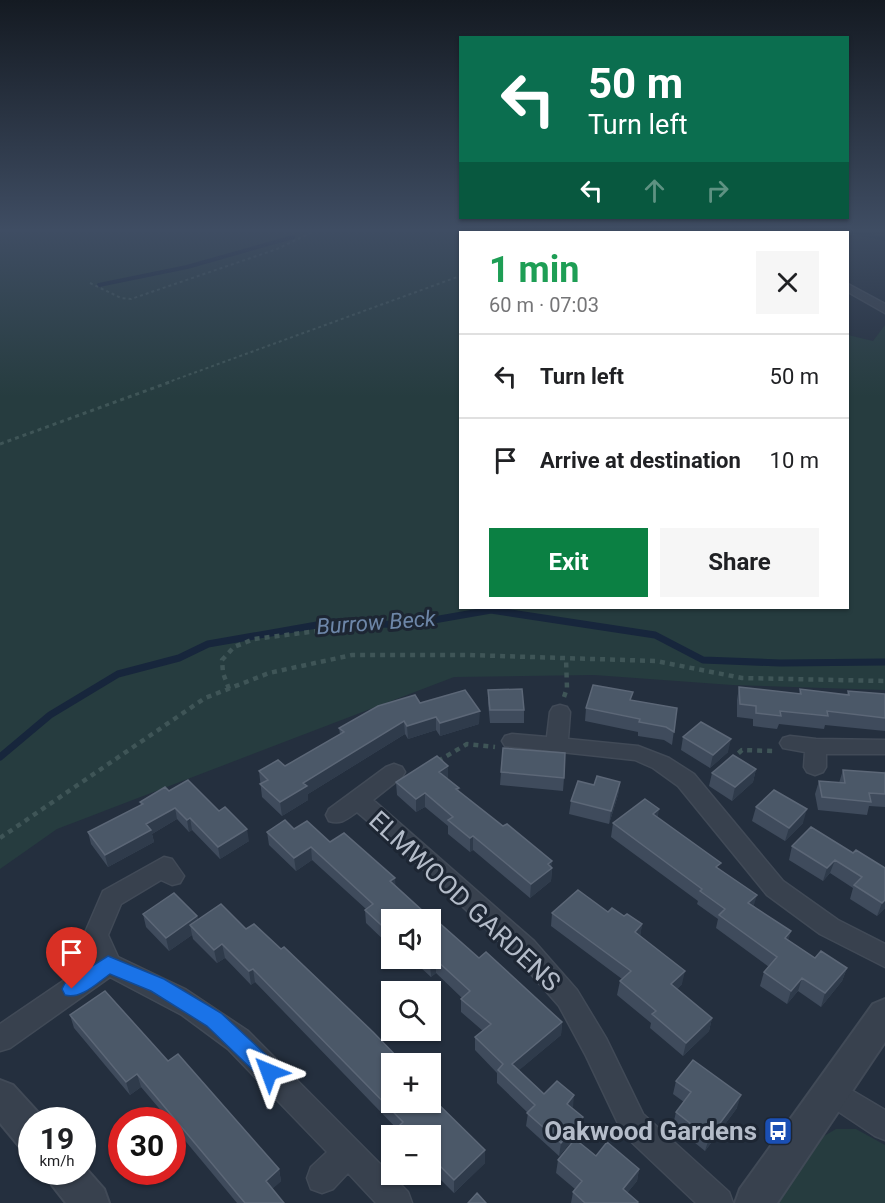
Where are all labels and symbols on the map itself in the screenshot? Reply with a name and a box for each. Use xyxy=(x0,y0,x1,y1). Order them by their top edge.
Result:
water label: Burrow Beck xyxy=(316,606,438,639)
street label: ELMWOOD GARDENS xyxy=(363,805,567,997)
pin xyxy=(46,927,97,989)
position arrow xyxy=(237,1040,301,1104)
speed limit sign: 30 xyxy=(108,1107,186,1185)
bus stop icon: Oakwood Gardens xyxy=(762,1115,794,1147)
place label: Oakwood Gardens xyxy=(544,1116,757,1146)

